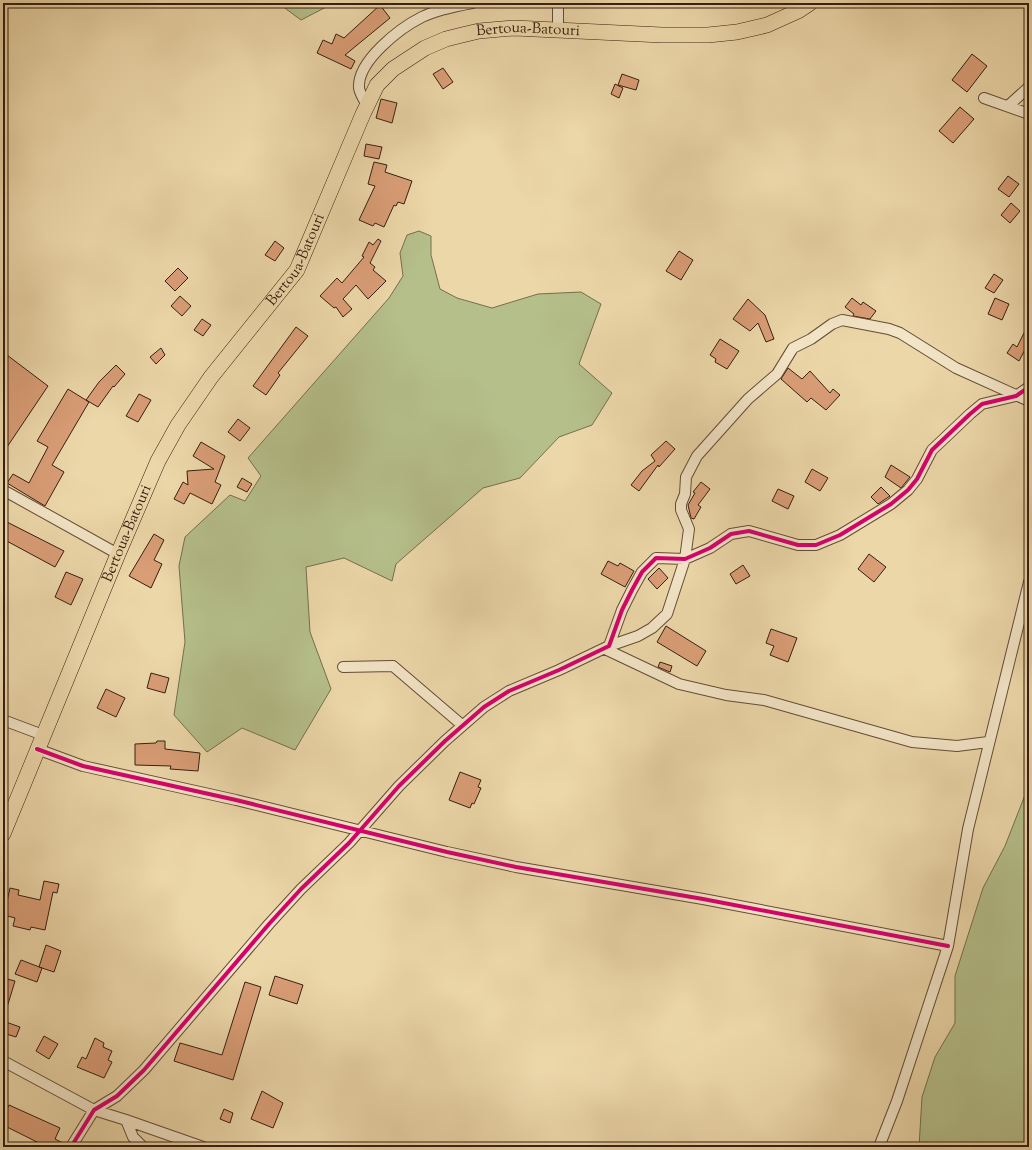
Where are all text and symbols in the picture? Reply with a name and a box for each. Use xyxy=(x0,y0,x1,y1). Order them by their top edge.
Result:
street label: Bertoua-Batouri xyxy=(475,17,580,42)
street label: Bertoua-Batouri xyxy=(261,210,330,311)
street label: Bertoua-Batouri xyxy=(97,482,157,585)

